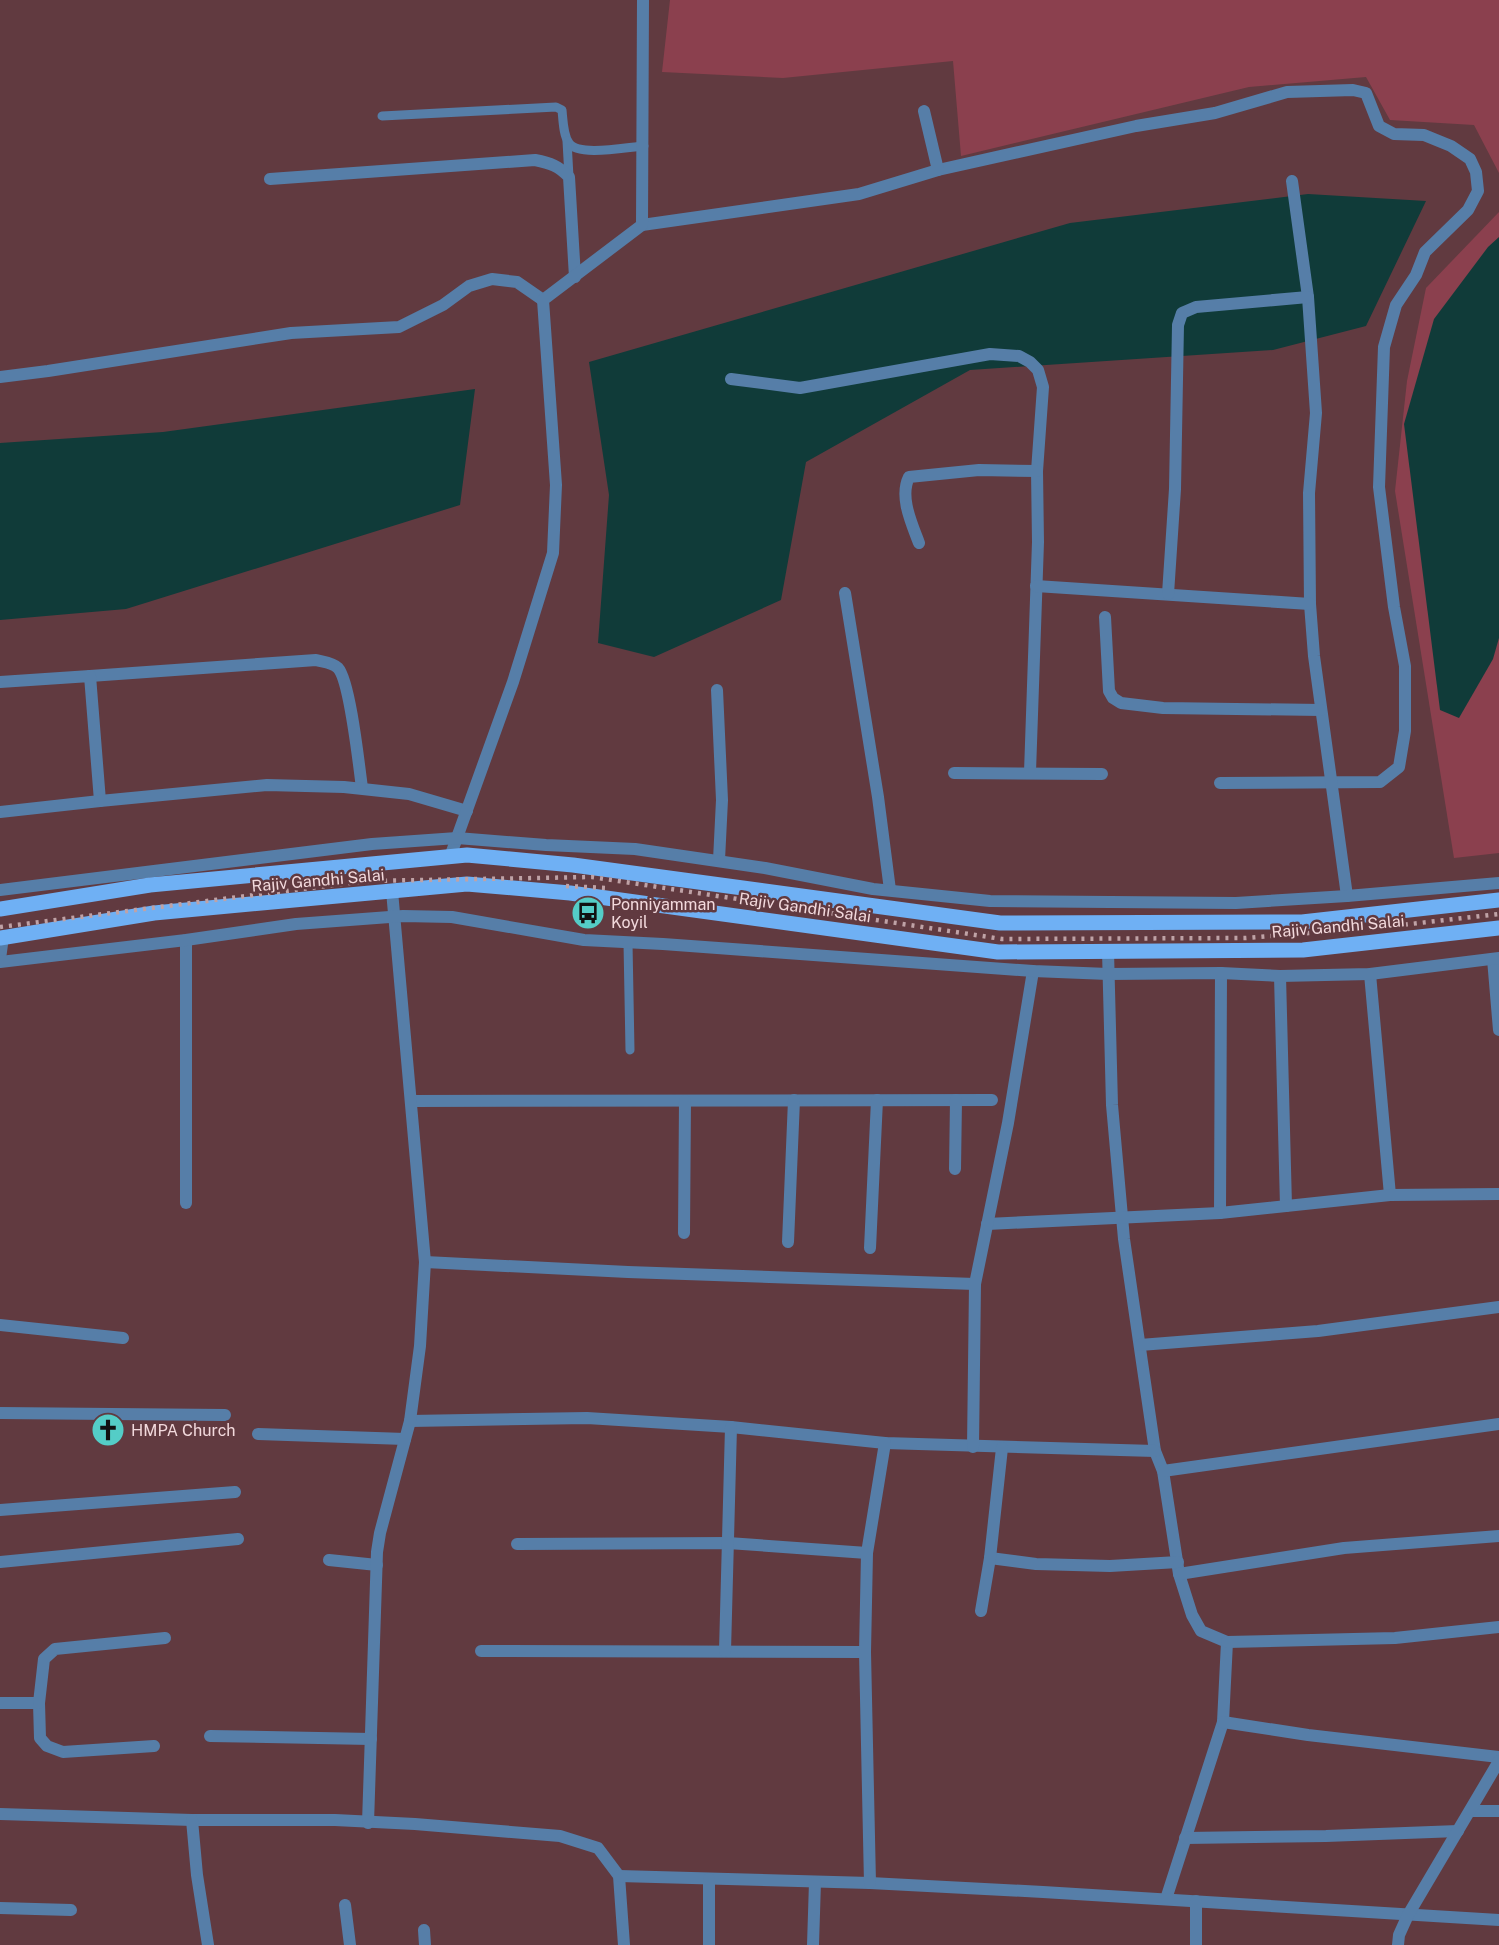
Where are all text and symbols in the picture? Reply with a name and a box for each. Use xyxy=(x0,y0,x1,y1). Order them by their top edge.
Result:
street label: Rajiv Gandhi Salai xyxy=(251,865,385,896)
street label: Rajiv Gandhi Salai xyxy=(738,889,872,926)
bus stop icon: Ponniyamman Koyil xyxy=(570,895,606,931)
place label: Ponniyamman Koyil xyxy=(611,895,715,932)
street label: Rajiv Gandhi Salai xyxy=(1271,911,1405,942)
church icon: HMPA Church xyxy=(90,1412,126,1448)
place label: HMPA Church xyxy=(131,1421,235,1440)

